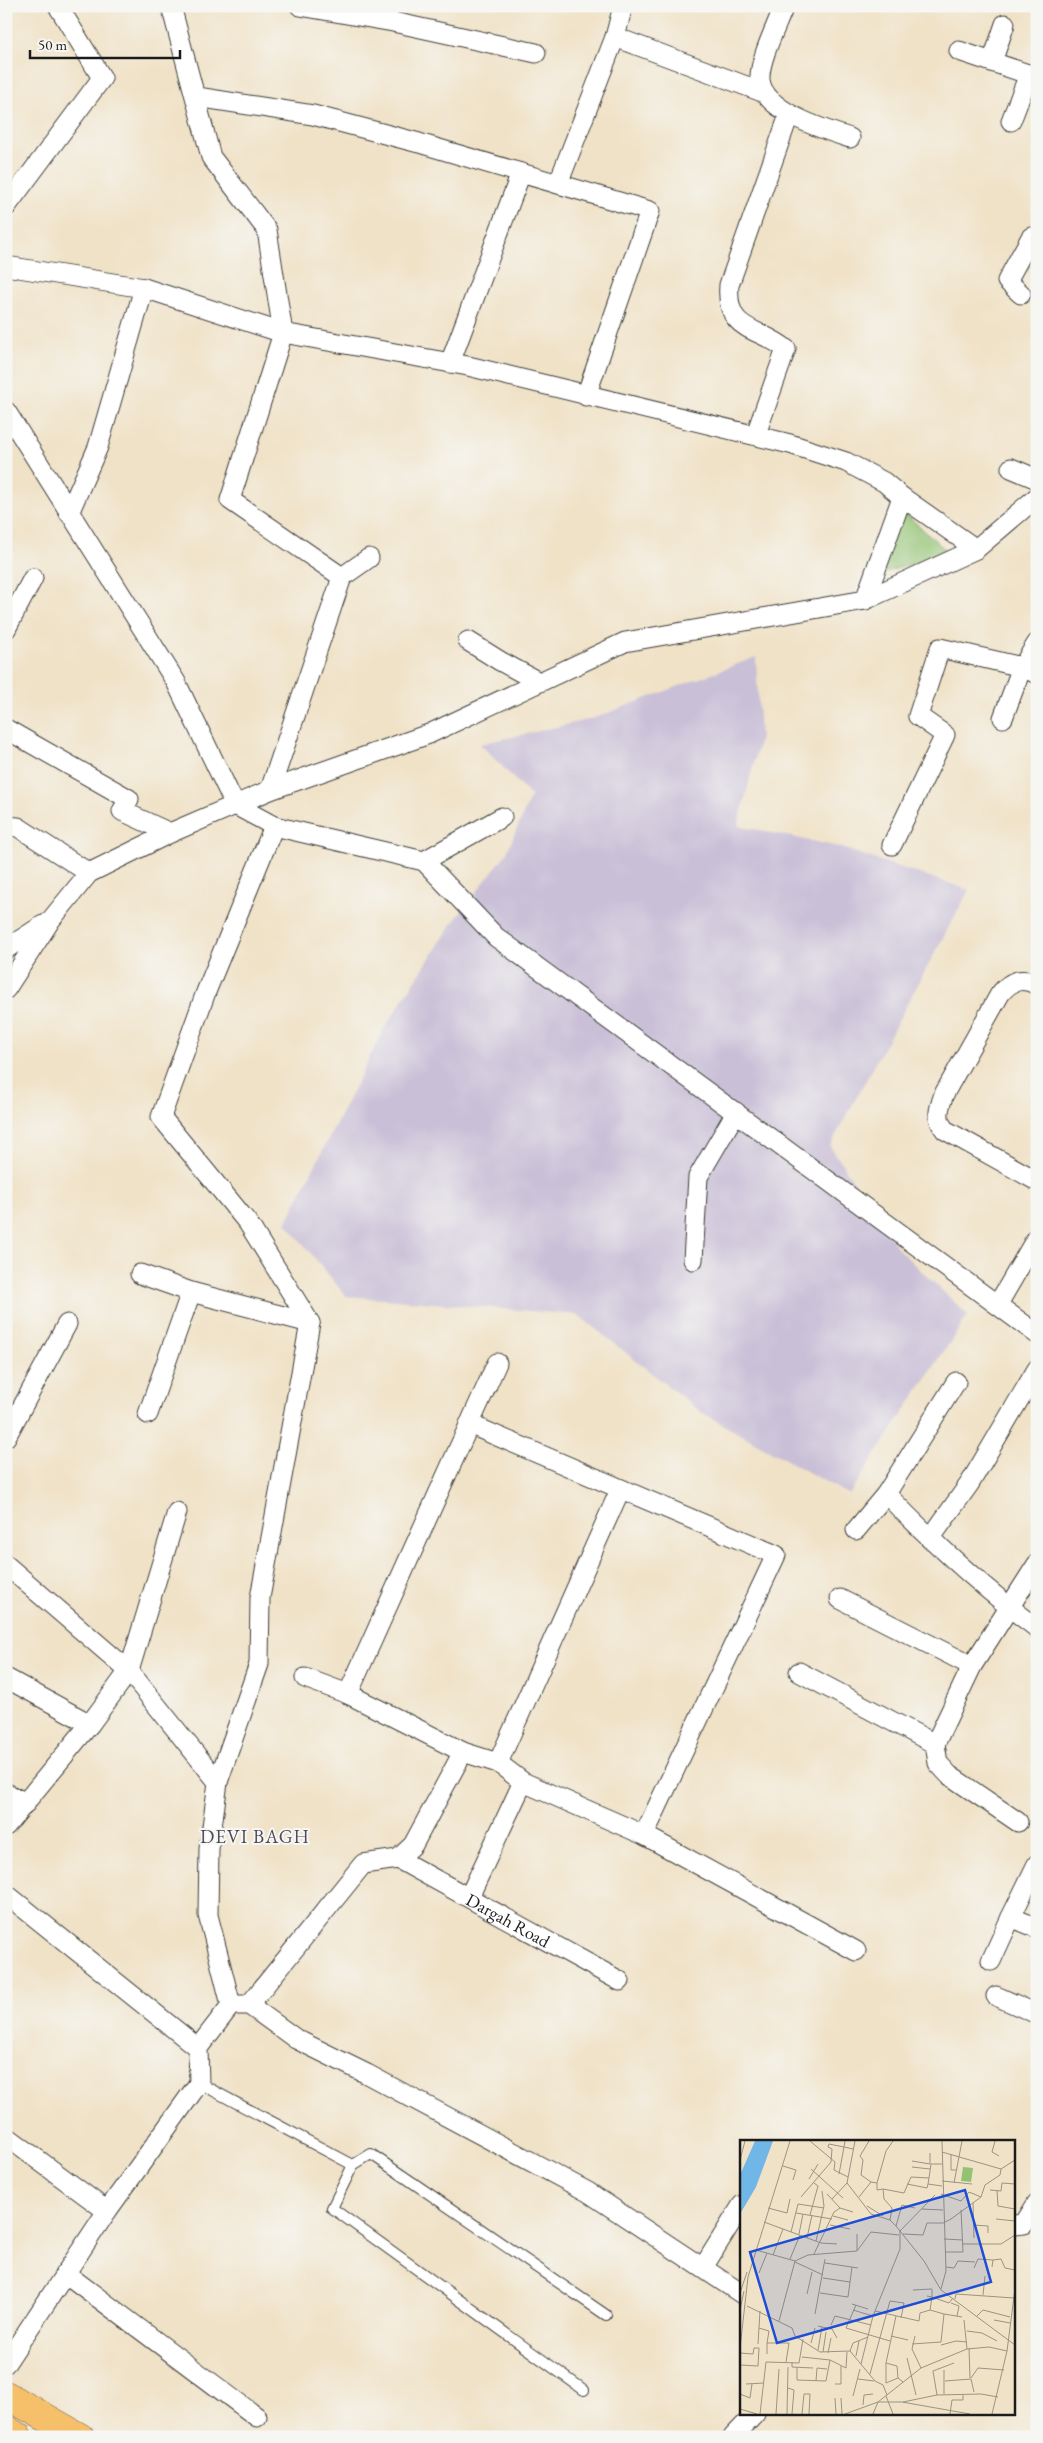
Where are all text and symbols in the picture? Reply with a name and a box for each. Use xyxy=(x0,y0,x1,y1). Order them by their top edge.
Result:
scale bar xyxy=(30,28,180,60)
text: 50 m xyxy=(38,35,67,54)
district label: DEVI BAGH xyxy=(200,1824,310,1849)
street label: Dargah Road xyxy=(462,1887,555,1952)
inset map xyxy=(740,2140,1016,2416)

